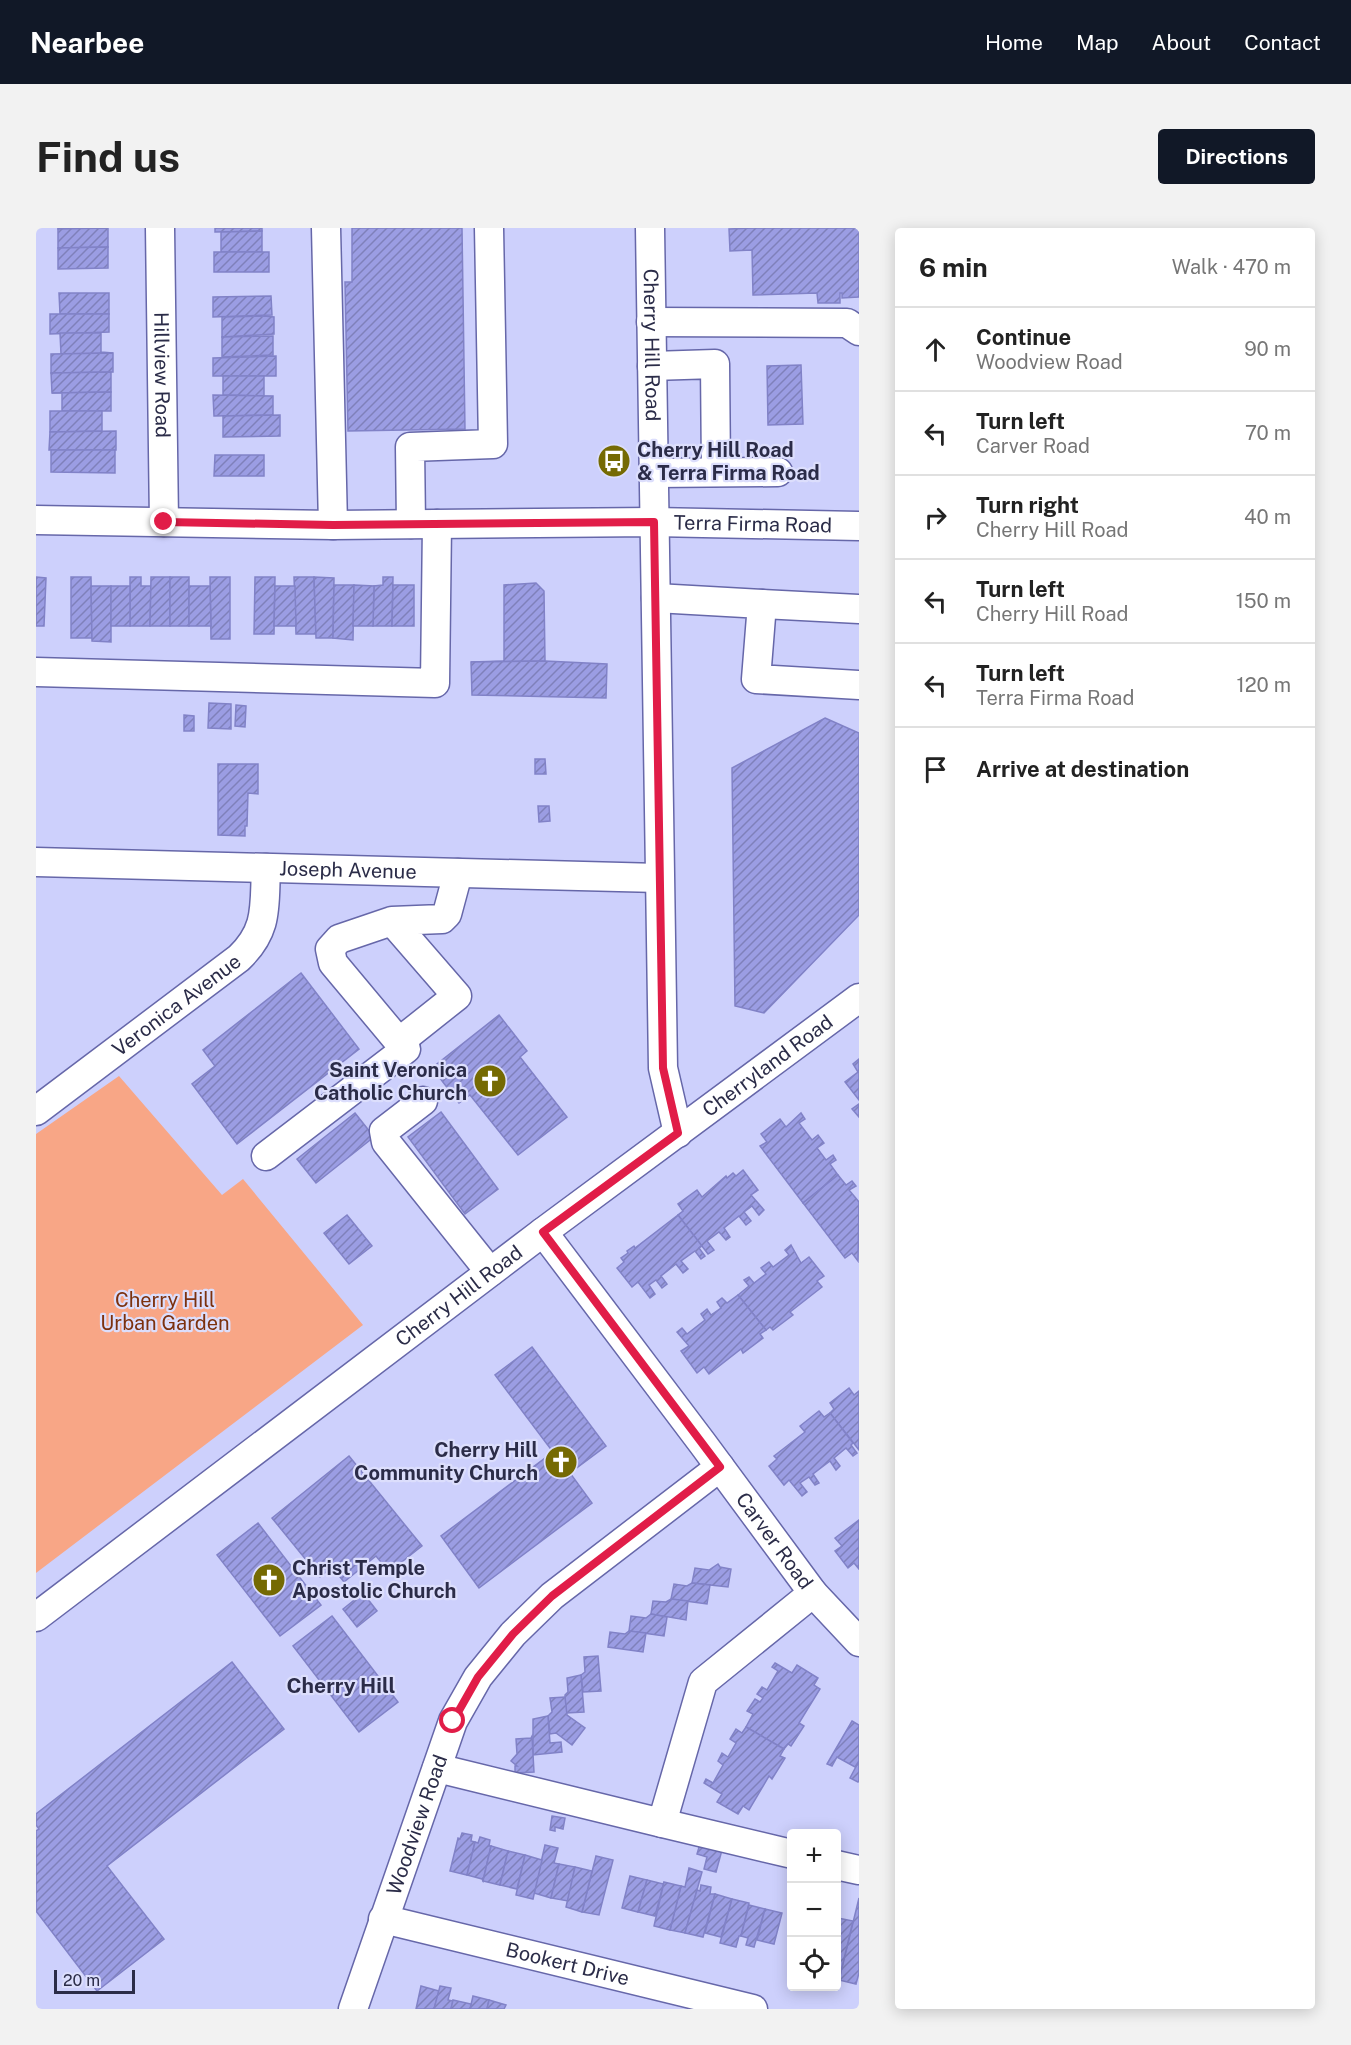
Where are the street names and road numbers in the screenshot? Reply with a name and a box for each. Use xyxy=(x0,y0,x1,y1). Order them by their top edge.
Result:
street label: Cherry Hill Road xyxy=(639,269,665,421)
street label: Hillview Road xyxy=(149,312,175,438)
street label: Terra Firma Road xyxy=(673,510,832,537)
street label: Joseph Avenue xyxy=(279,856,417,884)
street label: Veronica Avenue xyxy=(108,949,246,1061)
street label: Cherryland Road xyxy=(698,1010,837,1122)
street label: Cherry Hill Road xyxy=(391,1240,527,1352)
street label: Carver Road xyxy=(731,1488,818,1594)
street label: Woodview Road xyxy=(382,1752,452,1898)
street label: Bookert Drive xyxy=(503,1937,632,1990)

